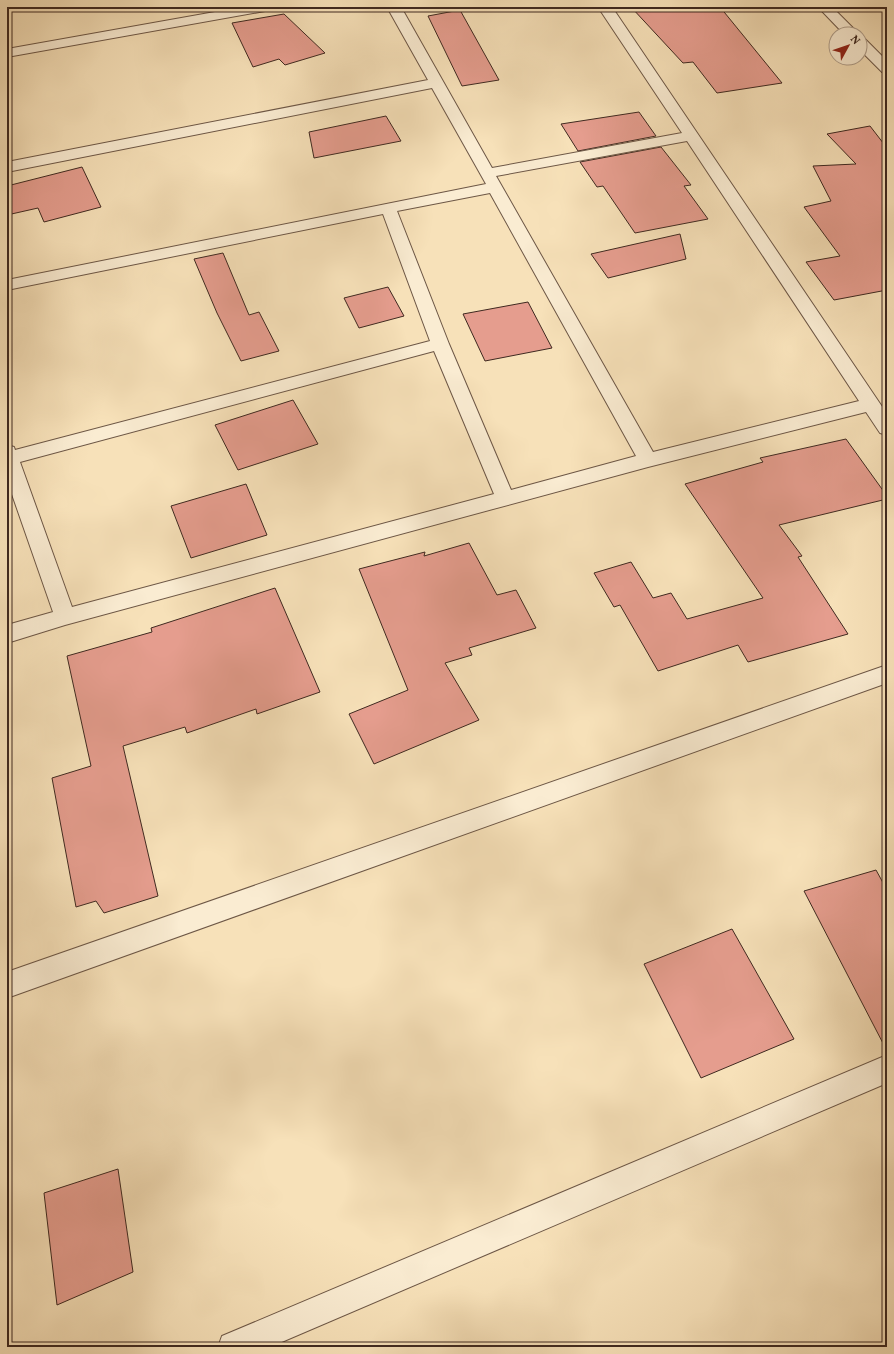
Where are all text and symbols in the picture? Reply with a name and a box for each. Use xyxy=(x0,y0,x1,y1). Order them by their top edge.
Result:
north arrow xyxy=(828,26,868,66)
text: N xyxy=(846,33,863,48)

